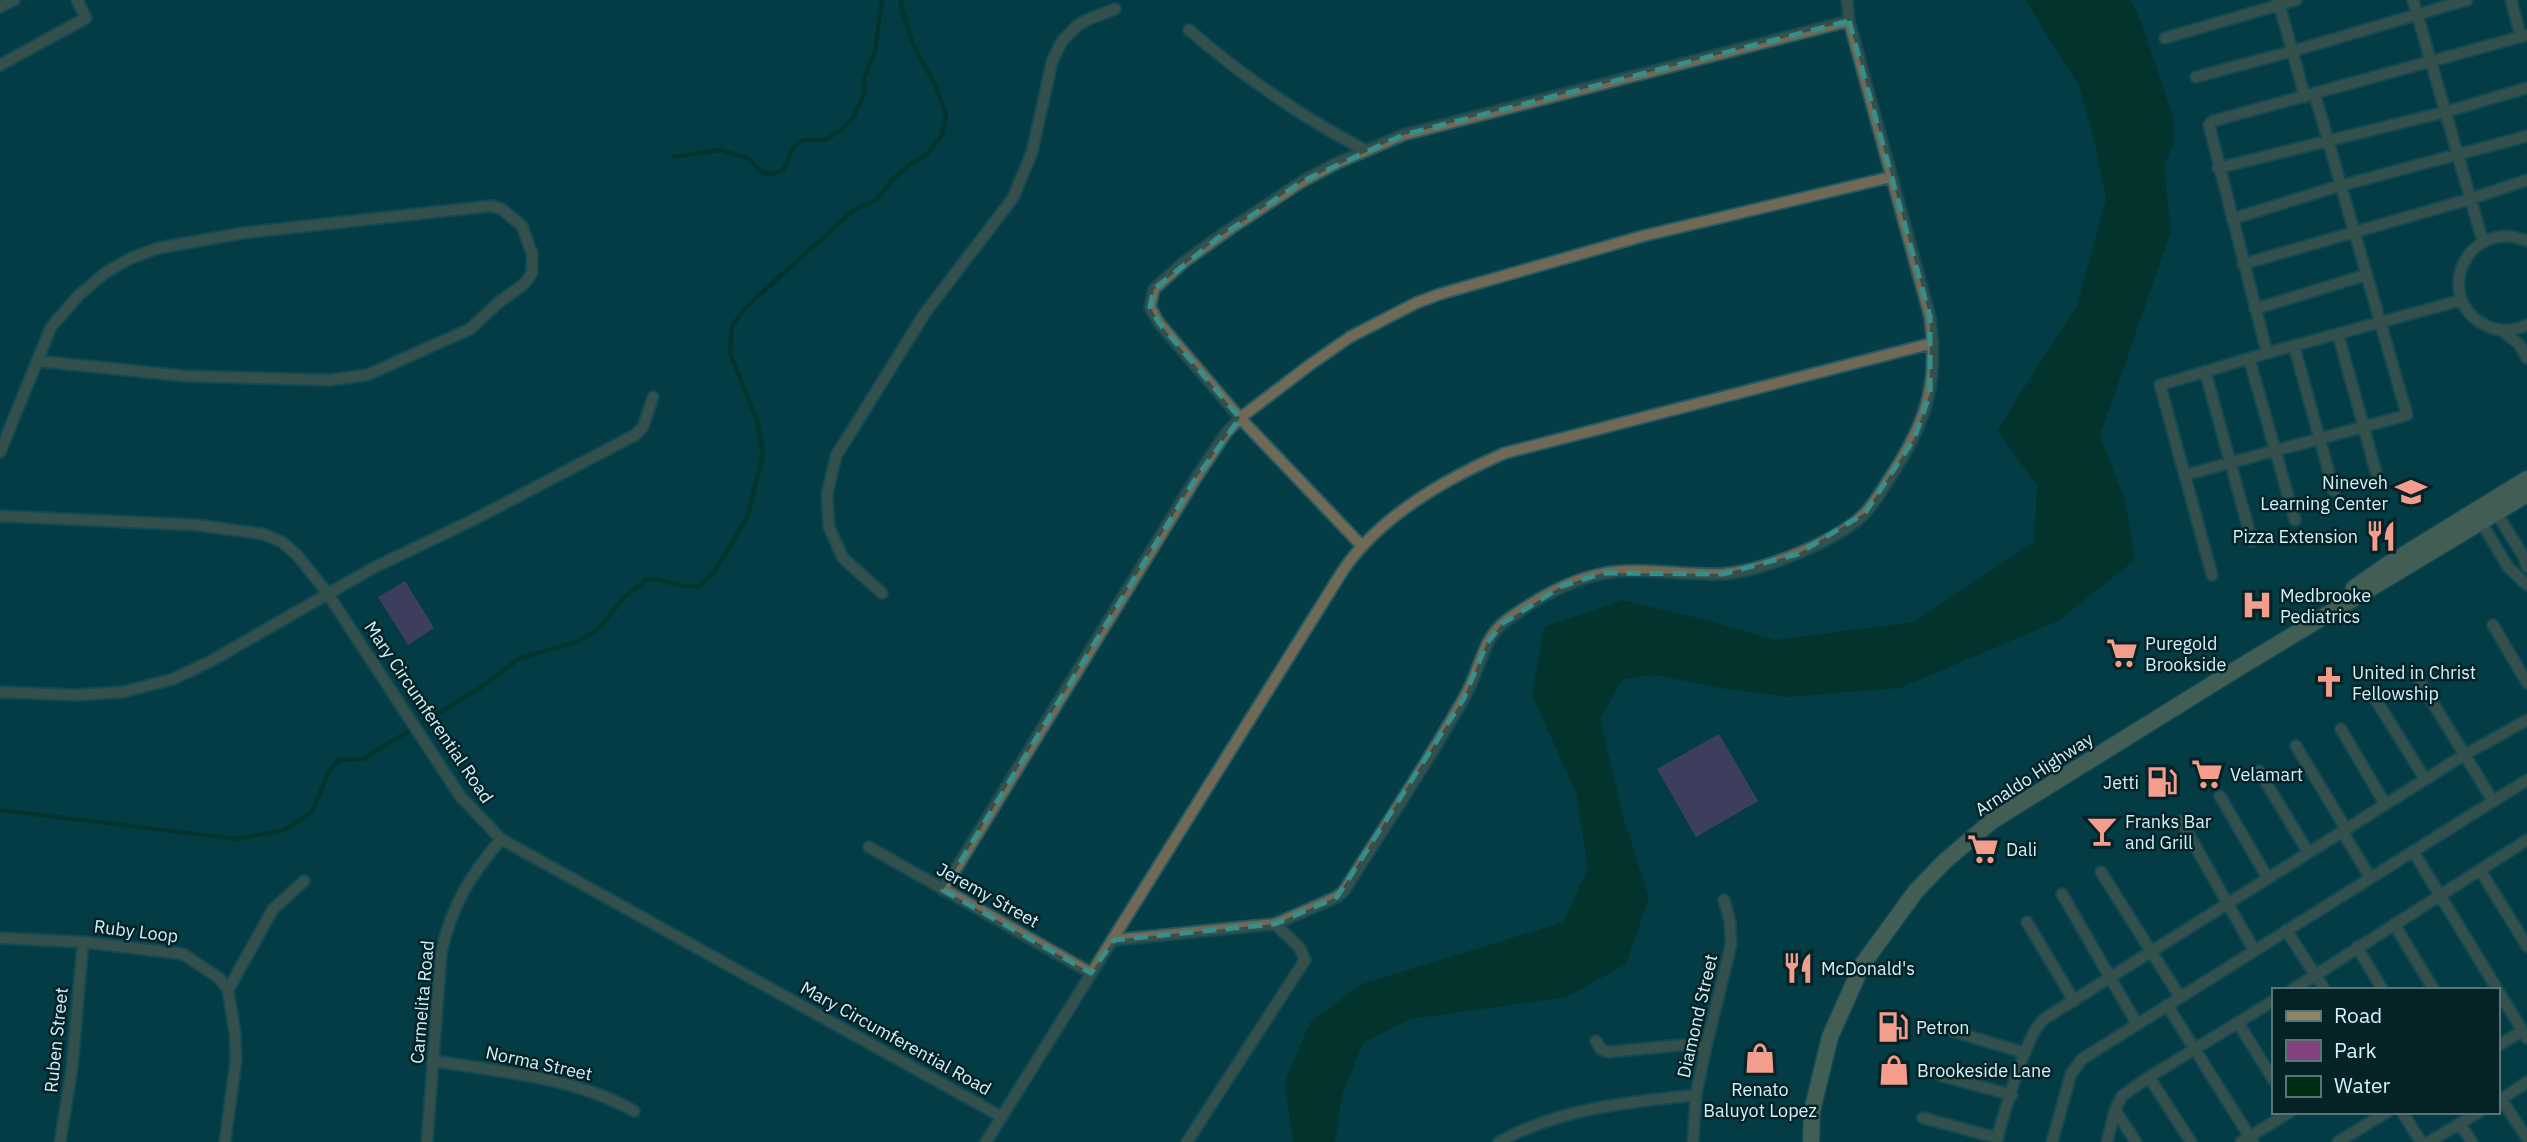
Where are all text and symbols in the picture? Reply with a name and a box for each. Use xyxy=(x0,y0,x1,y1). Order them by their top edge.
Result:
place label: Nineveh Learning Center xyxy=(2260,471,2388,515)
school or university icon: Nineveh Learning Center xyxy=(2394,475,2428,509)
restaurant icon: Pizza Extension xyxy=(2364,519,2398,553)
place label: Pizza Extension xyxy=(2232,525,2358,548)
place label: Medbrooke Pediatrics xyxy=(2280,584,2371,628)
hospital icon: Medbrooke Pediatrics xyxy=(2240,588,2274,622)
street label: Mary Circumferential Road xyxy=(359,617,499,807)
place label: Puregold Brookside xyxy=(2145,632,2226,676)
supermarket icon: Puregold Brookside xyxy=(2105,636,2139,670)
place label: United in Christ Fellowship xyxy=(2352,661,2476,705)
church icon: United in Christ Fellowship xyxy=(2312,665,2346,699)
street label: Arnaldo Highway xyxy=(1970,727,2098,821)
supermarket icon: Velamart xyxy=(2190,757,2224,791)
place label: Velamart xyxy=(2230,763,2303,786)
fuel station icon: Jetti xyxy=(2145,765,2179,799)
place label: Jetti xyxy=(2103,771,2139,794)
place label: Franks Bar and Grill xyxy=(2125,810,2212,854)
bar icon: Franks Bar and Grill xyxy=(2085,814,2119,848)
supermarket icon: Dali xyxy=(1966,832,2000,866)
place label: Dali xyxy=(2006,838,2037,861)
street label: Jeremy Street xyxy=(933,857,1043,933)
street label: Ruby Loop xyxy=(93,914,179,948)
street label: Carmelita Road xyxy=(405,939,439,1065)
restaurant icon: McDonald's xyxy=(1781,951,1815,985)
street label: Diamond Street xyxy=(1672,952,1722,1080)
place label: McDonald's xyxy=(1821,957,1915,980)
street label: Mary Circumferential Road xyxy=(797,976,995,1100)
street label: Ruben Street xyxy=(39,986,73,1094)
legend xyxy=(2272,988,2499,1114)
text: Road xyxy=(2334,1001,2382,1029)
fuel station icon: Petron xyxy=(1876,1010,1910,1044)
place label: Petron xyxy=(1916,1016,1970,1039)
text: Park xyxy=(2334,1036,2377,1064)
street label: Norma Street xyxy=(484,1040,594,1086)
shop icon: Renato Baluyot Lopez xyxy=(1743,1041,1777,1075)
shop icon: Brookeside Lane xyxy=(1877,1053,1911,1087)
place label: Brookeside Lane xyxy=(1917,1059,2051,1082)
text: Water xyxy=(2334,1071,2391,1099)
place label: Renato Baluyot Lopez xyxy=(1703,1078,1817,1122)

